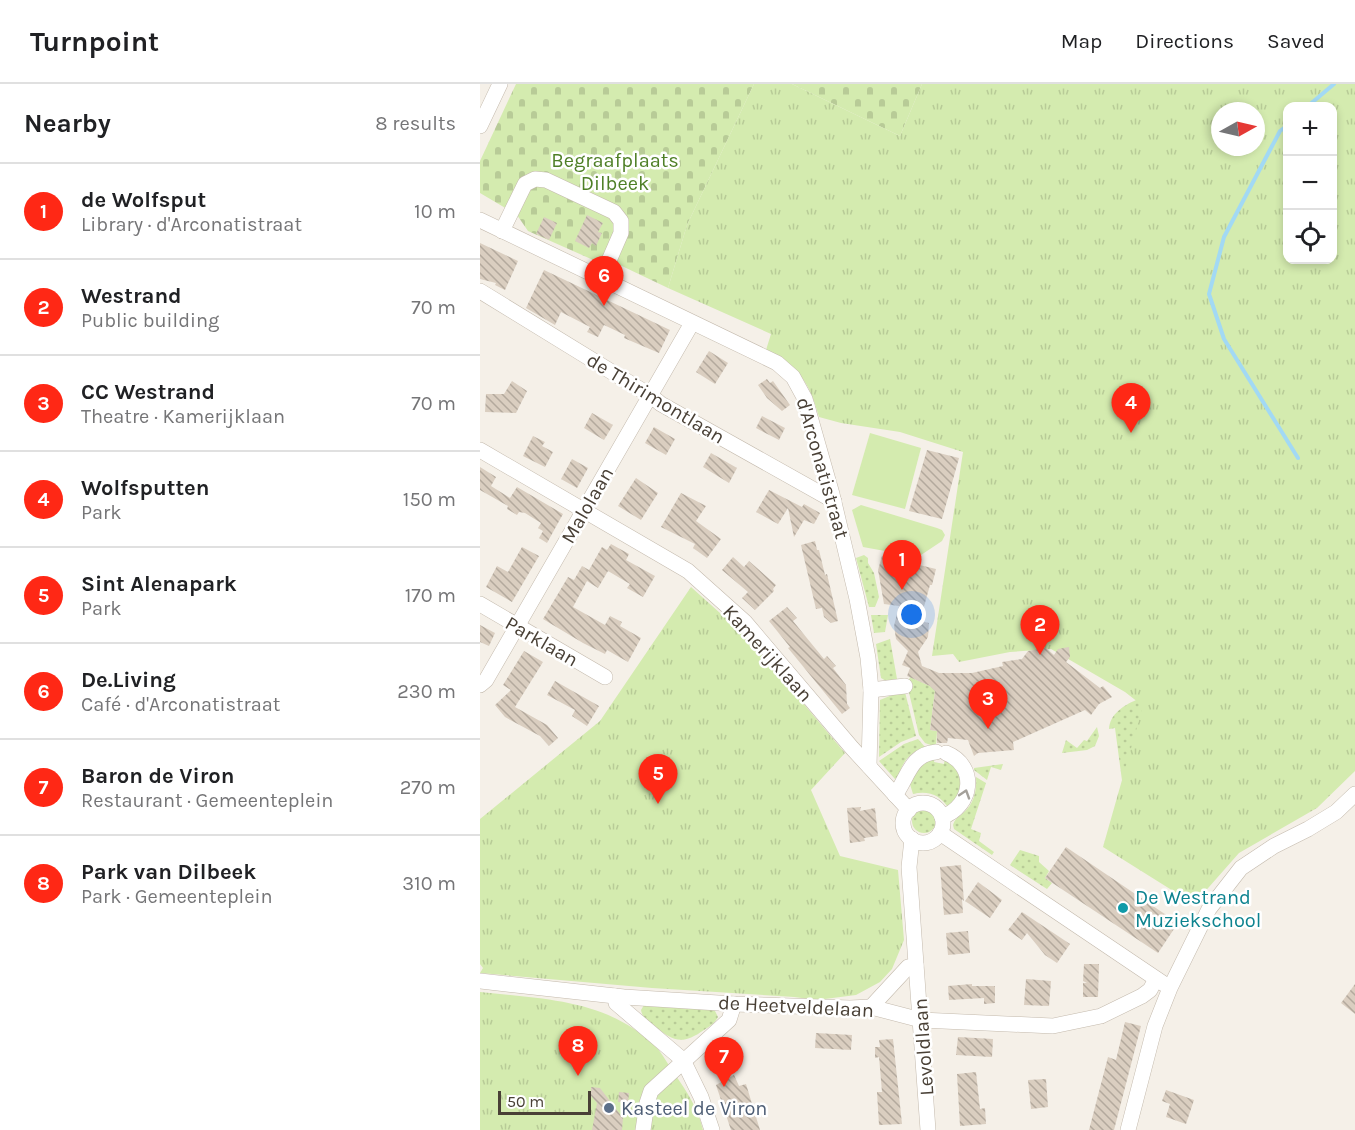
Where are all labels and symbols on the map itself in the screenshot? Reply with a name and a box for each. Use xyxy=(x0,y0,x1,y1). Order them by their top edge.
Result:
north arrow xyxy=(1211,102,1265,156)
park label: Begraafplaats Dilbeek xyxy=(551,149,679,195)
pin: 6 xyxy=(584,256,624,306)
street label: de Thirimontlaan xyxy=(583,348,729,449)
pin: 4 xyxy=(1112,384,1150,433)
street label: d'Arconatistraat xyxy=(791,395,854,542)
street label: Malolaan xyxy=(556,463,618,547)
pin: 1 xyxy=(882,540,922,590)
street label: Kamerijklaan xyxy=(718,600,817,707)
your location xyxy=(897,600,926,629)
pin: 2 xyxy=(1020,606,1060,655)
street label: Parklaan xyxy=(501,611,582,671)
pin: 3 xyxy=(968,680,1008,729)
pin: 5 xyxy=(638,754,678,804)
one-way arrow xyxy=(958,789,971,799)
place label: De Westrand Muziekschool xyxy=(1135,886,1261,932)
marker: De Westrand Muziekschool xyxy=(1116,901,1130,915)
street label: de Heetveldelaan xyxy=(717,991,874,1022)
street label: Levoldlaan xyxy=(909,997,938,1097)
pin: 8 xyxy=(558,1026,598,1076)
pin: 7 xyxy=(704,1038,744,1087)
scale bar xyxy=(498,1088,591,1116)
place label: Kasteel de Viron xyxy=(621,1097,767,1120)
marker: Kasteel de Viron xyxy=(602,1101,616,1115)

